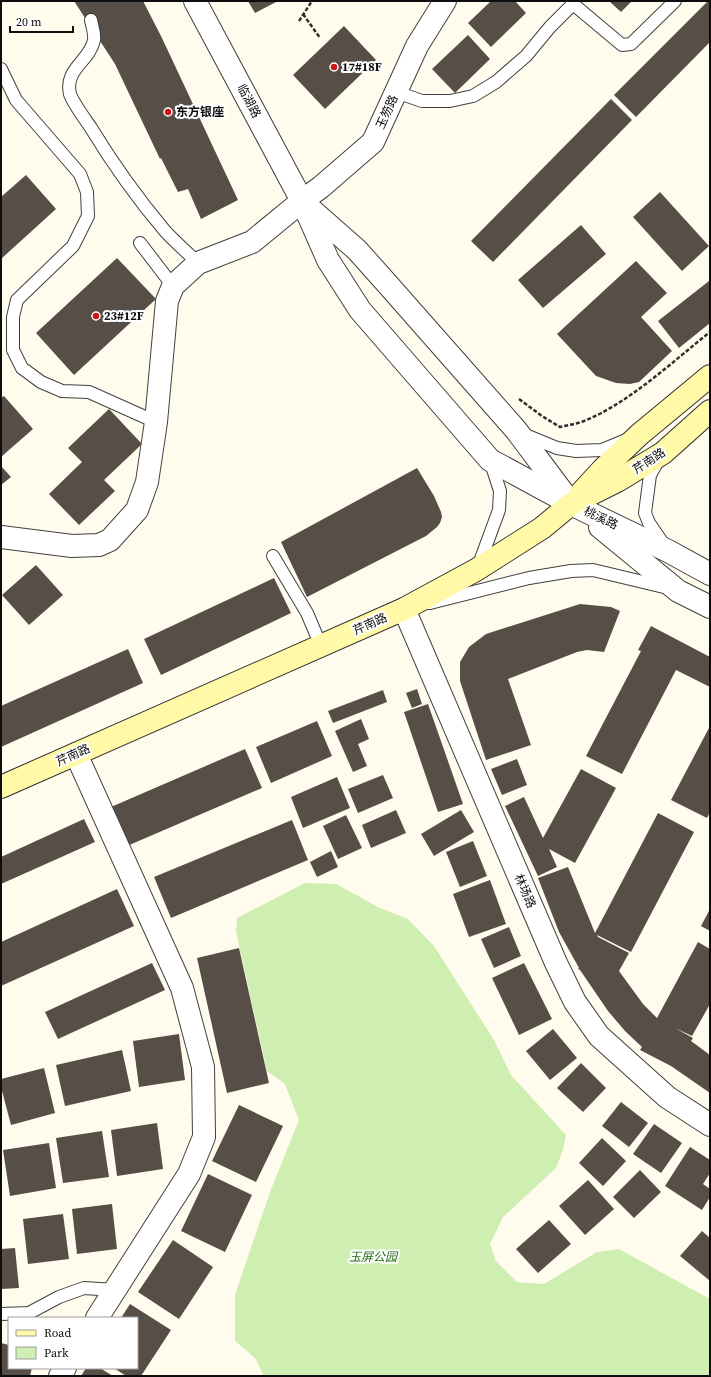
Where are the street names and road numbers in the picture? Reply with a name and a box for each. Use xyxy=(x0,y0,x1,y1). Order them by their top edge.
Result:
street label: 临湖路 xyxy=(233,81,265,121)
street label: 玉笏路 xyxy=(372,92,402,132)
street label: 芹南路 xyxy=(630,444,668,478)
street label: 桃溪路 xyxy=(581,503,621,533)
street label: 芹南路 xyxy=(350,609,390,639)
street label: 芹南路 xyxy=(53,740,93,770)
street label: 林场路 xyxy=(511,871,539,911)

